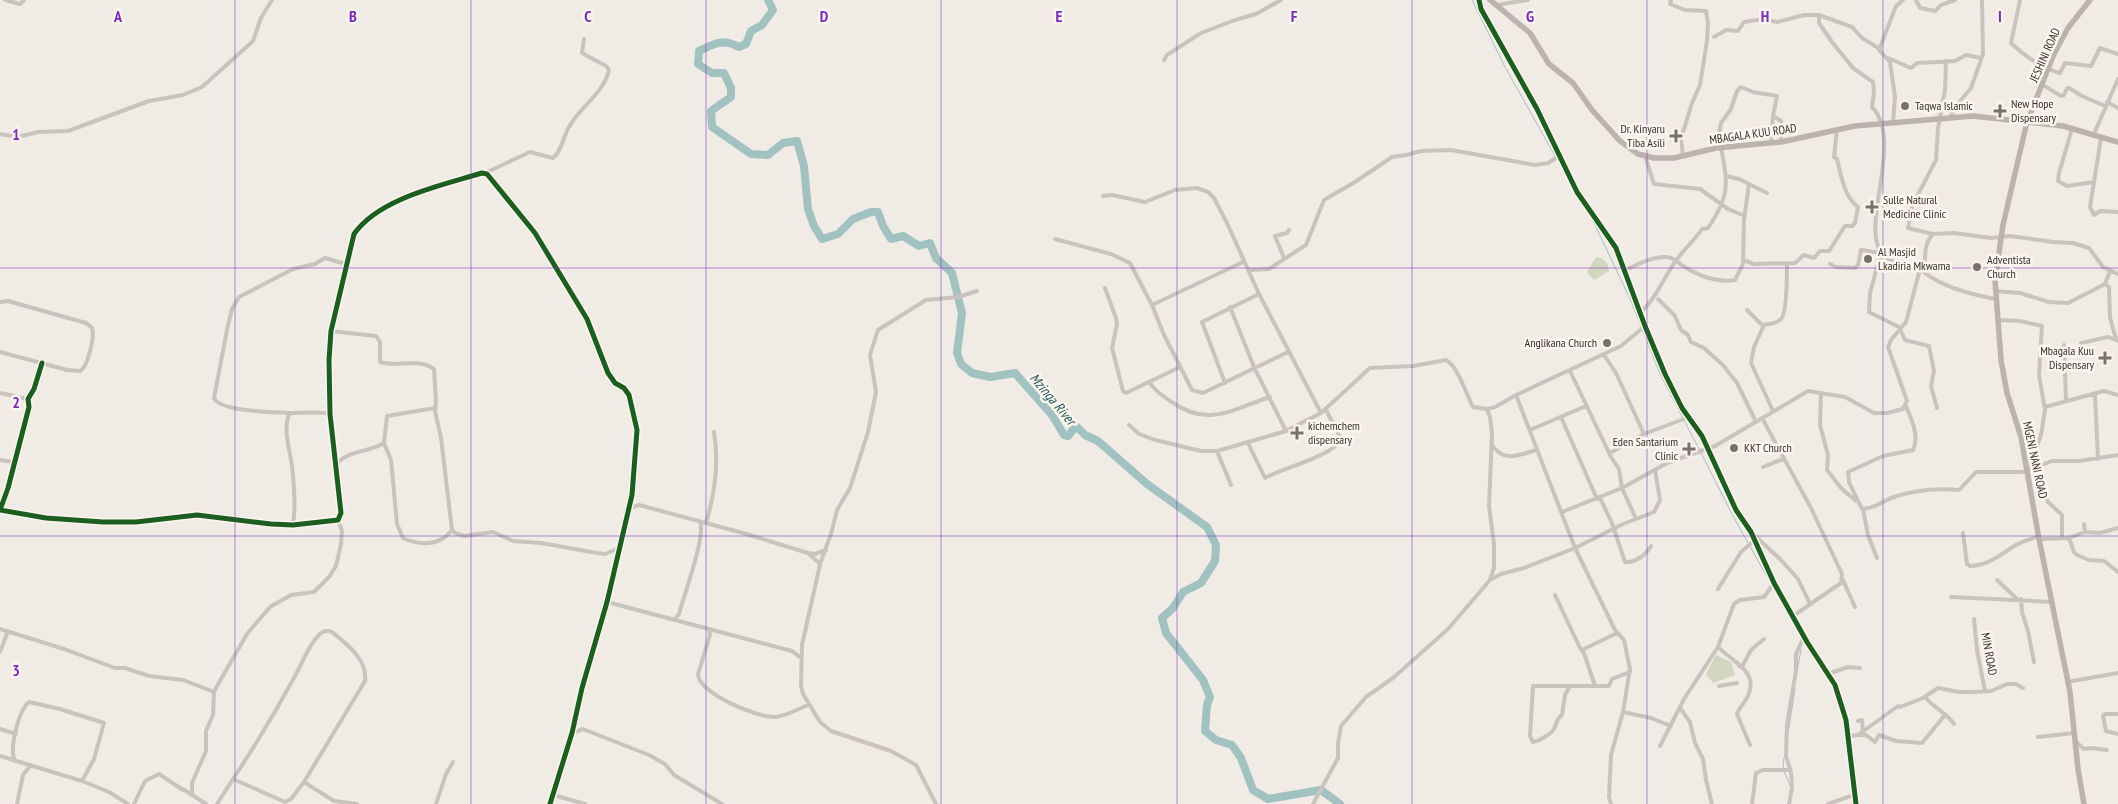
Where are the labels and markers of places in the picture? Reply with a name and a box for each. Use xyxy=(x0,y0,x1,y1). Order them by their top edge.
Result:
place label: New Hope Dispensary xyxy=(2011,96,2057,125)
place label: Taqwa Islamic xyxy=(1915,98,1974,113)
marker: Taqwa Islamic xyxy=(1899,100,1911,112)
marker: New Hope Dispensary xyxy=(1993,104,2007,118)
place label: Dr. Kinyaru Tiba Asili xyxy=(1621,121,1665,150)
marker: Dr. Kinyaru Tiba Asili xyxy=(1669,129,1683,143)
place label: Sulle Natural Medicine Clinic xyxy=(1883,192,1947,221)
marker: Sulle Natural Medicine Clinic xyxy=(1865,200,1879,214)
place label: Al Masjid Lkadiria Mkwama xyxy=(1878,244,1950,273)
place label: Adventista Church xyxy=(1987,252,2031,281)
marker: Al Masjid Lkadiria Mkwama xyxy=(1862,253,1874,265)
marker: Adventista Church xyxy=(1971,261,1983,273)
place label: Anglikana Church xyxy=(1525,335,1597,350)
marker: Anglikana Church xyxy=(1601,337,1613,349)
place label: Mbagala Kuu Dispensary xyxy=(2040,343,2094,372)
marker: Mbagala Kuu Dispensary xyxy=(2098,351,2112,365)
place label: kichemchem dispensary xyxy=(1308,418,1360,447)
marker: kichemchem dispensary xyxy=(1290,426,1304,440)
place label: Eden Santarium Clinic xyxy=(1613,434,1679,463)
place label: KKT Church xyxy=(1744,440,1792,455)
marker: Eden Santarium Clinic xyxy=(1682,442,1696,456)
marker: KKT Church xyxy=(1728,442,1740,454)

